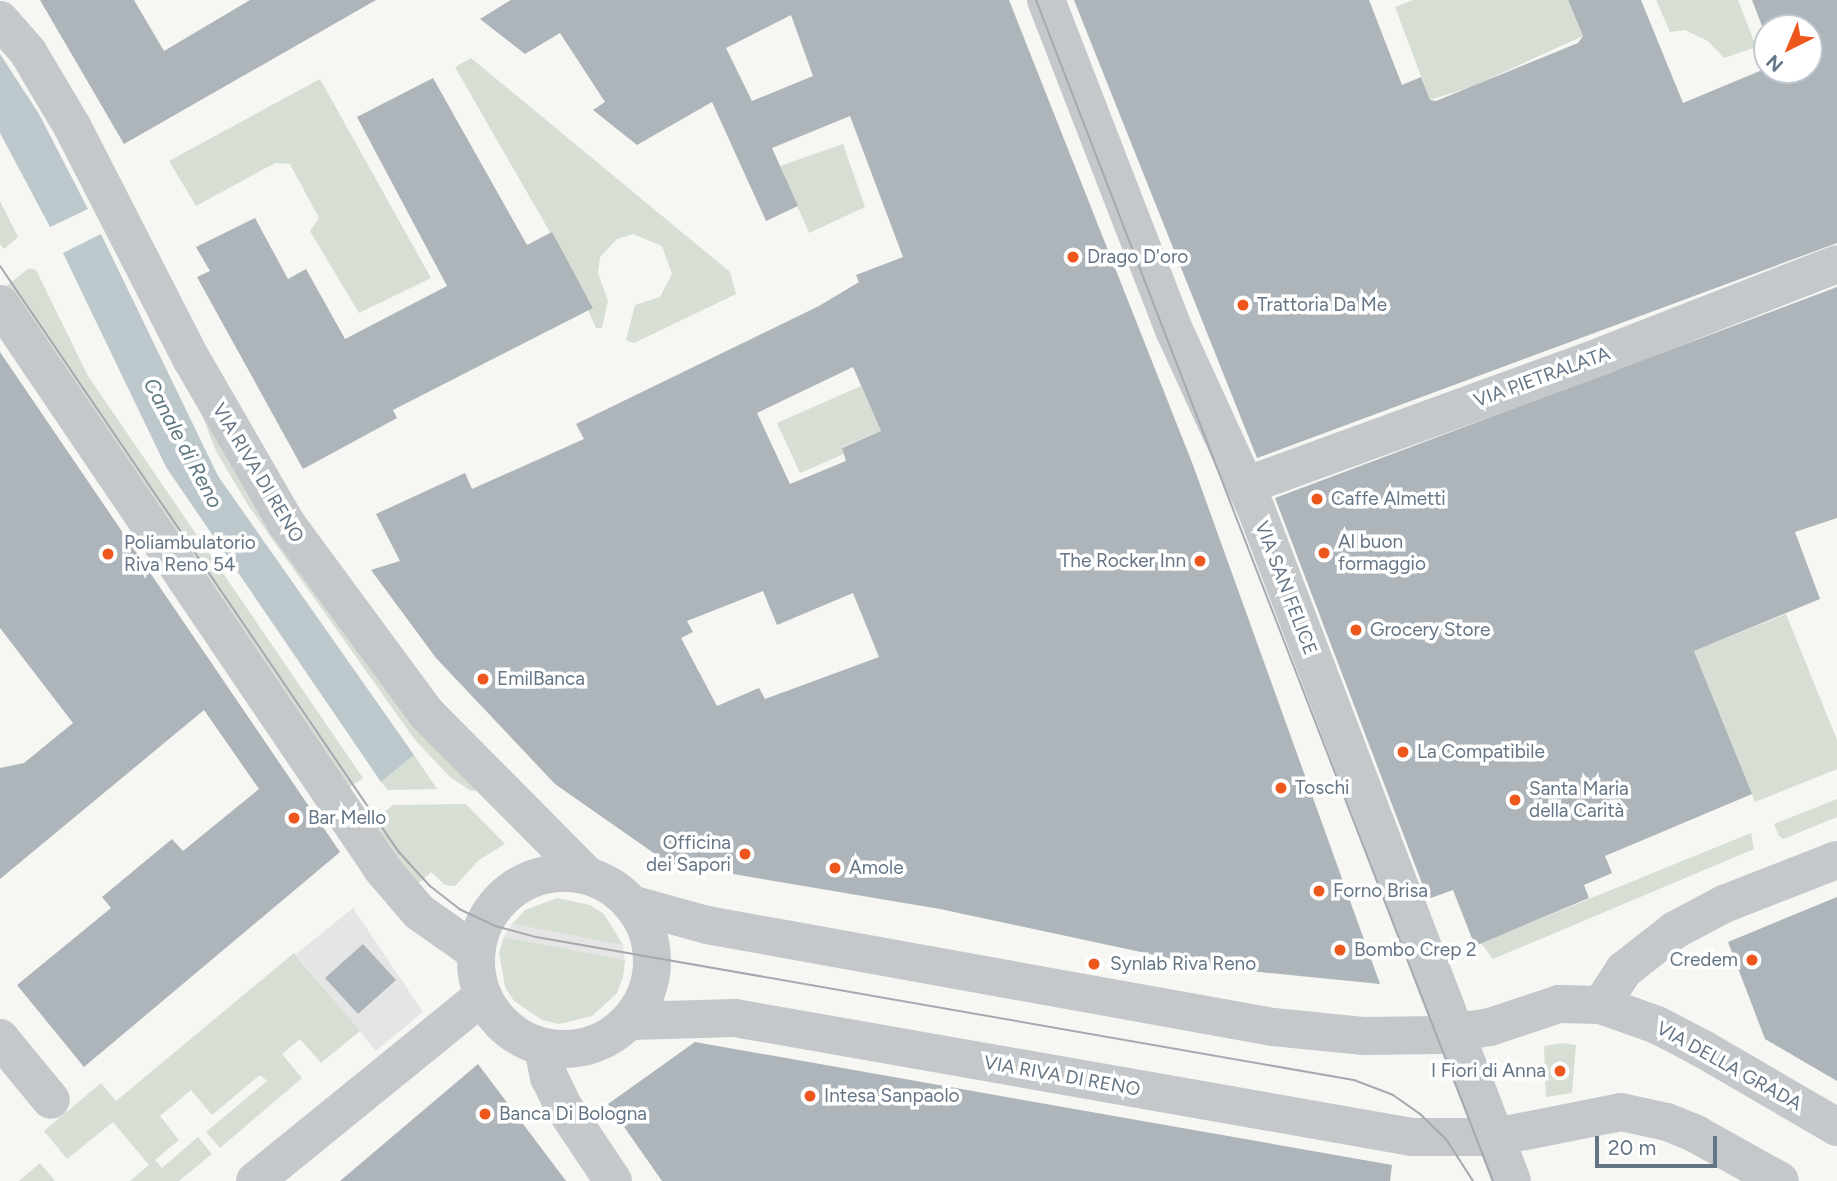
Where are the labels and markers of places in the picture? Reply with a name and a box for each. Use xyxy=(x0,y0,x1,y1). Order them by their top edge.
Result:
place label: Drago D'oro xyxy=(1087,246,1188,268)
marker: Drago D'oro xyxy=(1065,249,1081,265)
place label: Trattoria Da Me xyxy=(1257,294,1387,316)
marker: Trattoria Da Me xyxy=(1235,297,1251,313)
place label: Caffe Almetti xyxy=(1331,488,1446,510)
marker: Caffe Almetti xyxy=(1309,491,1325,507)
place label: Al buon formaggio xyxy=(1338,531,1426,575)
place label: Poliambulatorio Riva Reno 54 xyxy=(124,532,256,576)
marker: Poliambulatorio Riva Reno 54 xyxy=(98,544,118,564)
marker: Al buon formaggio xyxy=(1316,545,1332,561)
place label: The Rocker Inn xyxy=(1060,550,1186,572)
marker: The Rocker Inn xyxy=(1192,553,1208,569)
place label: Grocery Store xyxy=(1370,619,1490,641)
marker: Grocery Store xyxy=(1348,622,1364,638)
place label: EmilBanca xyxy=(497,668,585,690)
marker: EmilBanca xyxy=(475,671,491,687)
place label: La Compatibile xyxy=(1417,741,1545,763)
marker: La Compatibile xyxy=(1395,744,1411,760)
place label: Toschi xyxy=(1295,777,1349,799)
place label: Santa Maria della Carità xyxy=(1529,778,1629,822)
marker: Toschi xyxy=(1273,780,1289,796)
marker: Santa Maria della Carità xyxy=(1507,792,1523,808)
place label: Bar Mello xyxy=(308,807,386,829)
marker: Bar Mello xyxy=(286,810,302,826)
place label: Officina dei Sapori xyxy=(646,832,731,876)
marker: Officina dei Sapori xyxy=(737,846,753,862)
place label: Amole xyxy=(849,857,904,879)
marker: Amole xyxy=(827,860,843,876)
place label: Forno Brisa xyxy=(1333,880,1428,902)
marker: Forno Brisa xyxy=(1311,883,1327,899)
place label: Bombo Crep 2 xyxy=(1354,939,1477,961)
marker: Bombo Crep 2 xyxy=(1332,942,1348,958)
place label: Credem xyxy=(1670,949,1738,971)
marker: Credem xyxy=(1744,952,1760,968)
place label: Synlab Riva Reno xyxy=(1110,953,1256,975)
marker: Synlab Riva Reno xyxy=(1084,954,1104,974)
place label: I Fiori di Anna xyxy=(1431,1060,1546,1082)
marker: I Fiori di Anna xyxy=(1552,1063,1568,1079)
place label: Intesa Sanpaolo xyxy=(824,1085,960,1107)
marker: Intesa Sanpaolo xyxy=(802,1088,818,1104)
place label: Banca Di Bologna xyxy=(499,1103,647,1125)
marker: Banca Di Bologna xyxy=(477,1106,493,1122)

